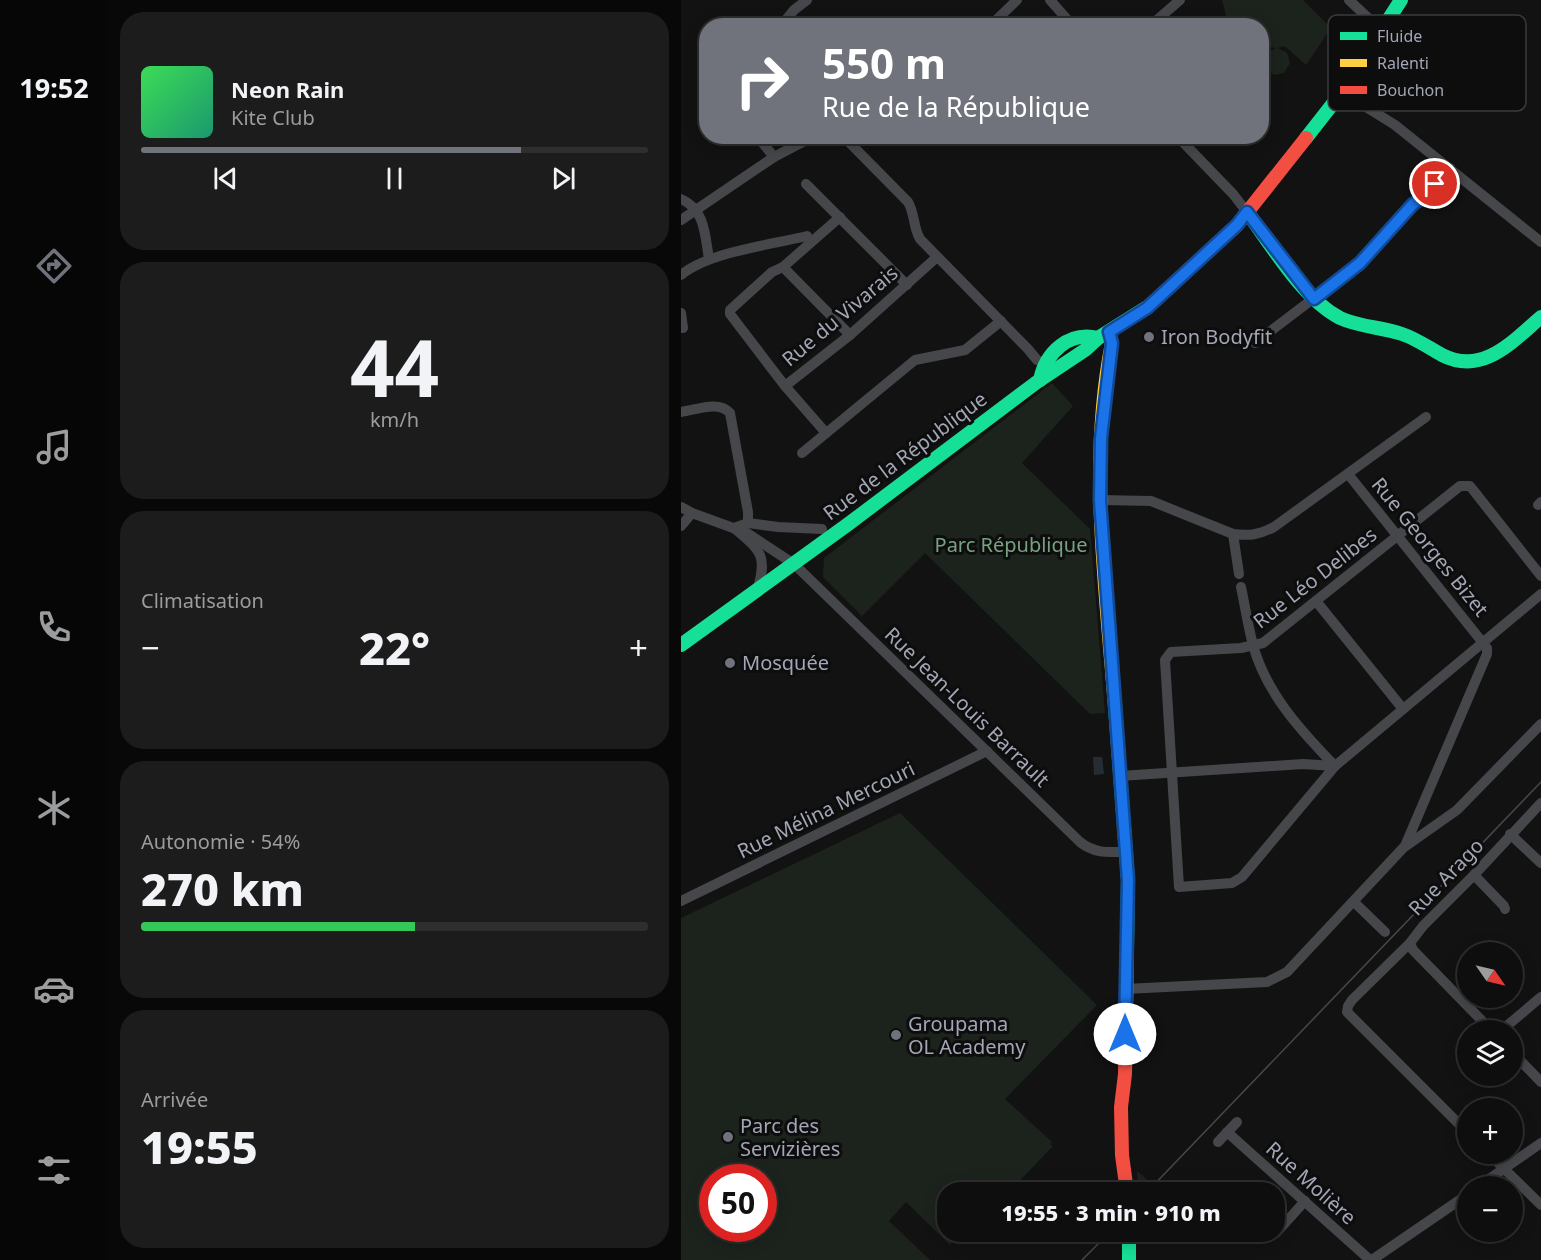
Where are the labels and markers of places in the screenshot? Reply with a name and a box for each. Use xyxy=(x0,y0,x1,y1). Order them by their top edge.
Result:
pin xyxy=(1409,158,1460,209)
place label: Iron Bodyfit xyxy=(1161,323,1272,350)
marker: Iron Bodyfit xyxy=(1142,330,1156,344)
place label: Mosquée xyxy=(742,649,829,676)
marker: Mosquée xyxy=(723,656,737,670)
place label: Groupama OL Academy xyxy=(908,1010,1026,1060)
marker: Groupama OL Academy xyxy=(889,1028,903,1042)
place label: Parc des Servizières xyxy=(740,1112,840,1162)
marker: Parc des Servizières xyxy=(721,1130,735,1144)

